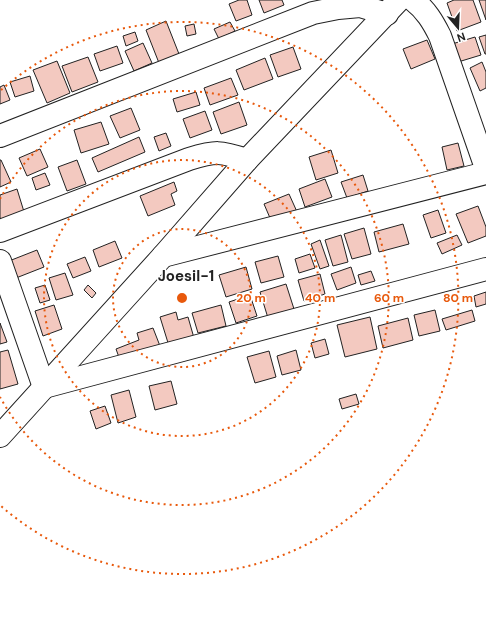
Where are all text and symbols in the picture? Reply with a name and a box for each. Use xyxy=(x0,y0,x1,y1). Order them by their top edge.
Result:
north arrow xyxy=(438,8,478,48)
text: N xyxy=(455,30,467,45)
district label: Joesil-1 xyxy=(158,266,214,286)
text: 20 m xyxy=(236,290,266,306)
text: 40 m xyxy=(305,290,335,306)
text: 60 m xyxy=(374,290,404,306)
text: 80 m xyxy=(443,290,473,306)
centre of rings xyxy=(175,291,189,305)

